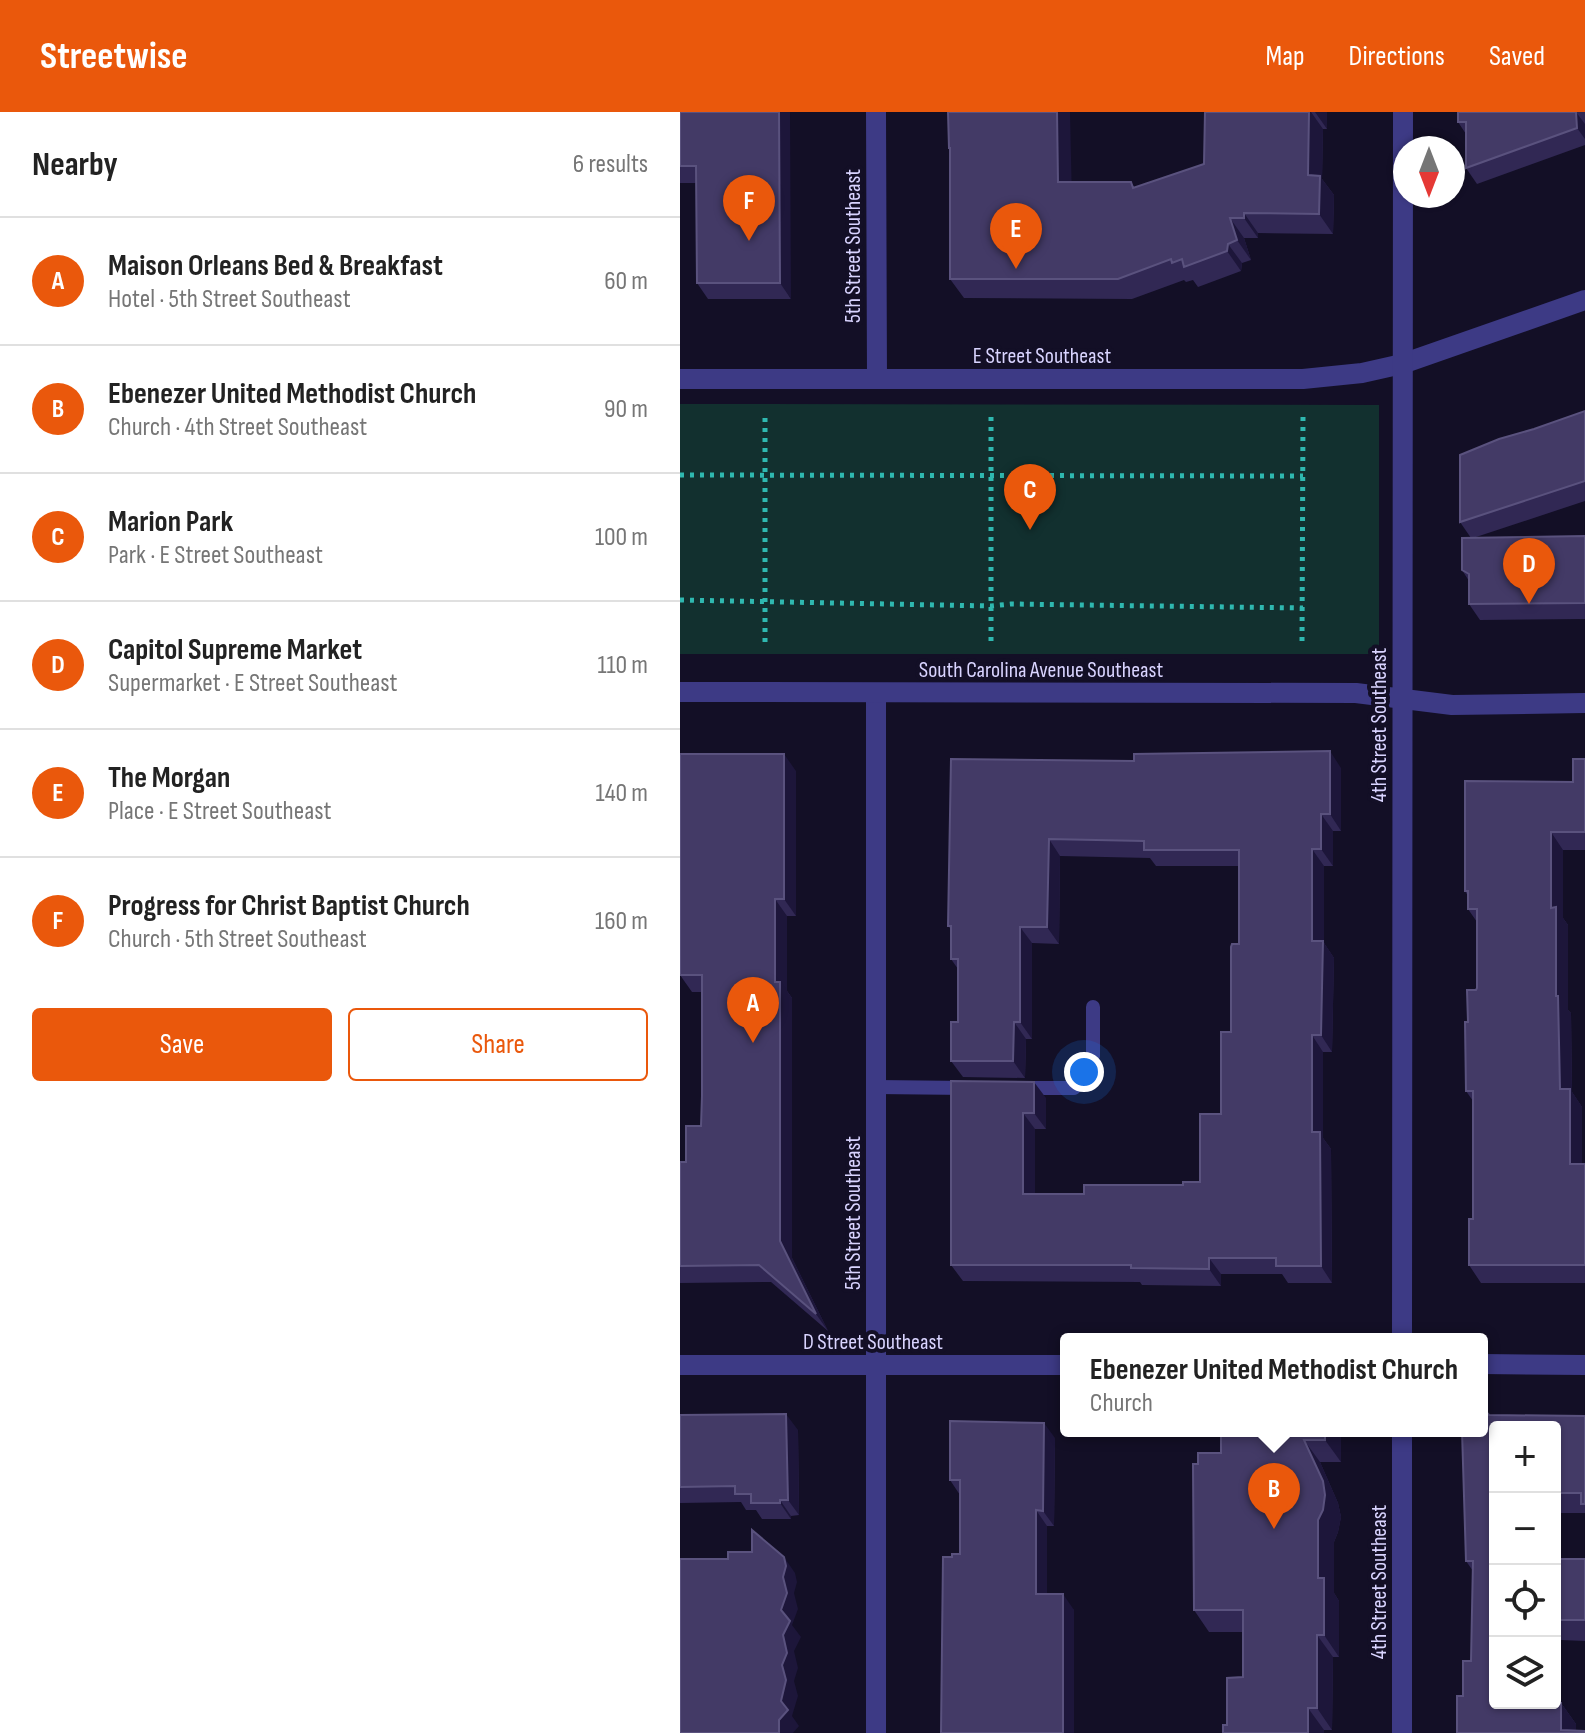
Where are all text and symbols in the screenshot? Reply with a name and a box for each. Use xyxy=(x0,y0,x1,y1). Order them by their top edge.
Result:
text: Streetwise xyxy=(40,34,188,79)
text: Map xyxy=(1266,40,1305,73)
text: Directions xyxy=(1349,40,1445,73)
text: Saved xyxy=(1489,40,1545,73)
north arrow xyxy=(1393,136,1465,208)
text: Nearby xyxy=(32,144,118,185)
text: 6 results xyxy=(573,149,648,180)
street label: 5th Street Southeast xyxy=(840,169,867,323)
pin: F xyxy=(723,175,775,241)
pin: E xyxy=(990,203,1042,269)
text: Maison Orleans Bed & Breakfast xyxy=(108,248,443,284)
text: A xyxy=(52,266,64,297)
text: 60 m xyxy=(604,266,648,297)
text: Hotel · 5th Street Southeast xyxy=(108,284,351,315)
street label: E Street Southeast xyxy=(973,343,1111,370)
text: Ebenezer United Methodist Church xyxy=(108,376,476,412)
text: B xyxy=(52,394,64,425)
text: 90 m xyxy=(604,394,648,425)
text: Church · 4th Street Southeast xyxy=(108,412,367,443)
pin: C xyxy=(1004,464,1056,530)
text: Marion Park xyxy=(108,504,233,540)
text: C xyxy=(51,522,65,553)
text: 100 m xyxy=(595,522,648,553)
pin: D xyxy=(1503,538,1555,604)
text: Park · E Street Southeast xyxy=(108,540,323,571)
text: Capitol Supreme Market xyxy=(108,632,362,668)
street label: 4th Street Southeast xyxy=(1366,647,1393,802)
text: D xyxy=(51,650,65,681)
text: 110 m xyxy=(597,650,648,681)
street label: South Carolina Avenue Southeast xyxy=(919,657,1163,684)
text: Supermarket · E Street Southeast xyxy=(108,668,398,699)
text: The Morgan xyxy=(108,760,230,796)
text: E xyxy=(52,778,64,809)
text: 140 m xyxy=(596,778,648,809)
text: Place · E Street Southeast xyxy=(108,796,331,827)
text: Progress for Christ Baptist Church xyxy=(108,888,470,924)
text: F xyxy=(53,906,63,937)
text: 160 m xyxy=(595,906,648,937)
text: Church · 5th Street Southeast xyxy=(108,924,367,955)
pin: A xyxy=(727,977,779,1043)
button: Save xyxy=(32,1008,332,1081)
button: Share xyxy=(348,1008,648,1081)
your location xyxy=(1064,1052,1104,1092)
street label: 5th Street Southeast xyxy=(840,1136,867,1290)
street label: D Street Southeast xyxy=(803,1329,943,1356)
popup xyxy=(1060,1333,1488,1437)
text: Ebenezer United Methodist Church xyxy=(1090,1352,1458,1388)
text: Church xyxy=(1090,1388,1153,1419)
map controls xyxy=(1489,1421,1561,1709)
button: + xyxy=(1489,1421,1561,1493)
pin: B xyxy=(1248,1463,1300,1529)
button: − xyxy=(1489,1493,1561,1565)
street label: 4th Street Southeast xyxy=(1366,1504,1393,1659)
button: locate xyxy=(1489,1565,1561,1637)
button: layers xyxy=(1489,1637,1561,1709)

